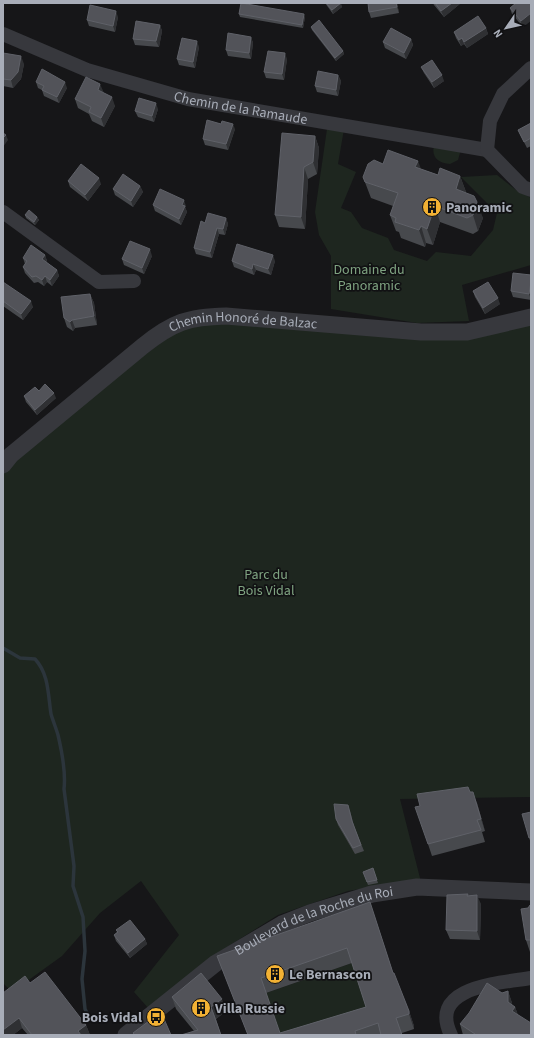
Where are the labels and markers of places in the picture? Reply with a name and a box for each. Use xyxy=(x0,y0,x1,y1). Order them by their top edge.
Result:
building icon: Panoramic xyxy=(421,196,443,218)
place label: Panoramic xyxy=(446,198,512,218)
building icon: Le Bernascon xyxy=(264,963,286,985)
place label: Le Bernascon xyxy=(289,965,371,985)
building icon: Villa Russie xyxy=(190,997,212,1019)
place label: Villa Russie xyxy=(214,999,285,1019)
bus stop icon: Bois Vidal xyxy=(145,1006,167,1028)
place label: Bois Vidal xyxy=(82,1008,142,1028)

